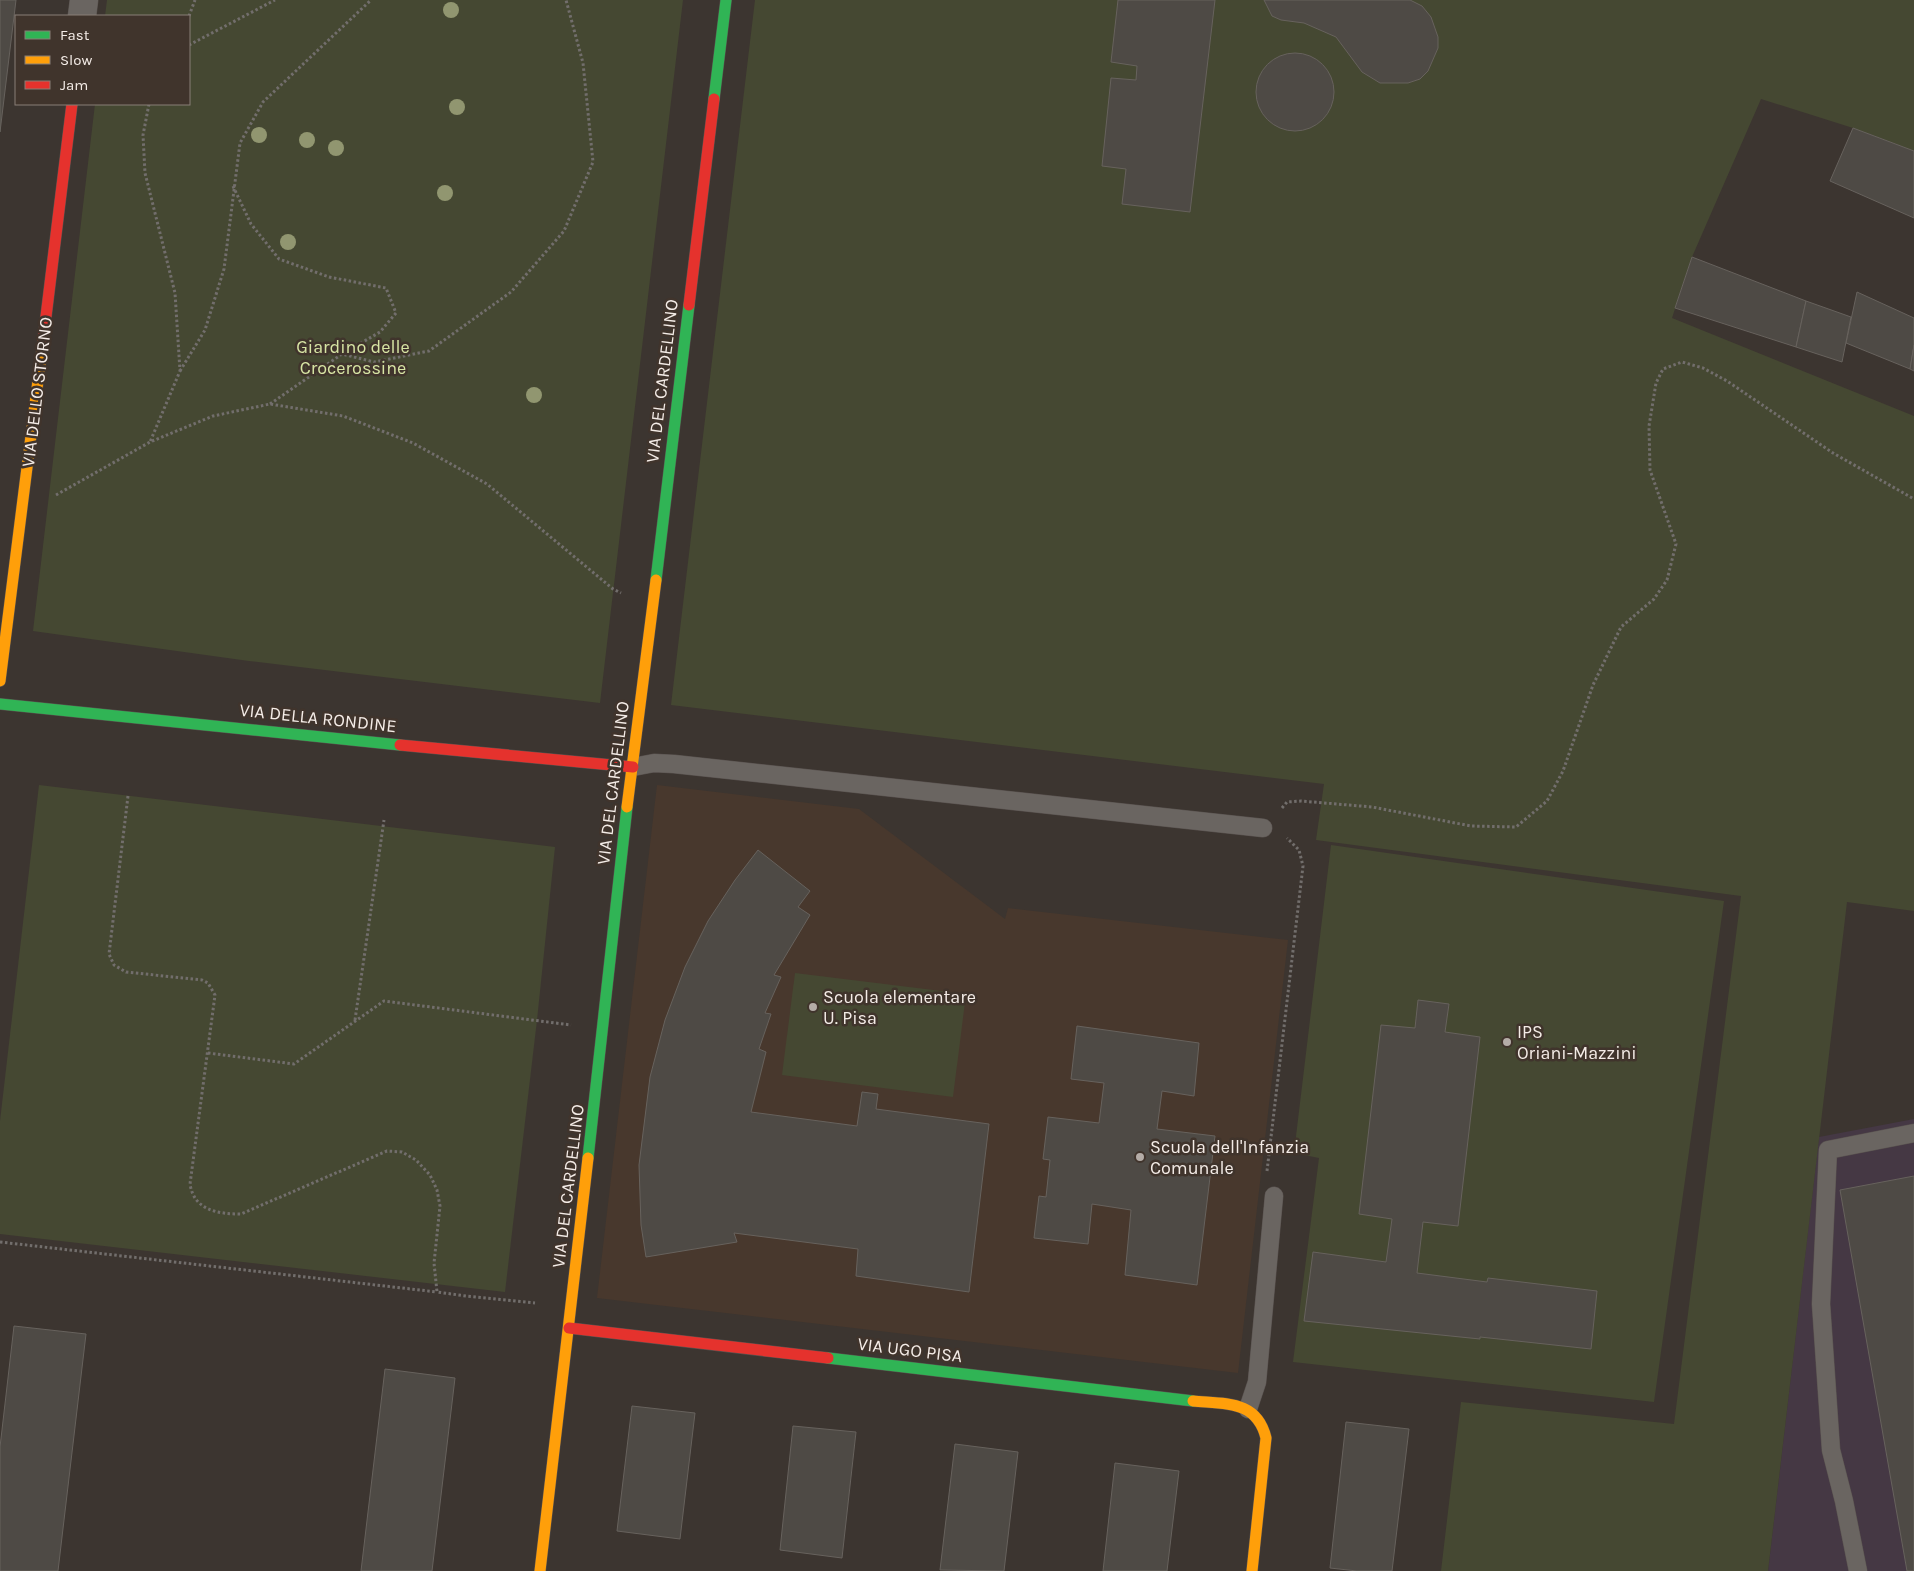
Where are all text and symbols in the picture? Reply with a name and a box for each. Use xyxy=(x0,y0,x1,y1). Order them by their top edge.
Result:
legend xyxy=(15,15,190,105)
text: Fast xyxy=(60,26,90,44)
text: Slow xyxy=(60,51,92,69)
text: Jam xyxy=(60,76,88,94)
street label: VIA DEL CARDELLINO xyxy=(641,298,683,464)
street label: VIA DELLO STORNO xyxy=(17,316,57,468)
park label: Giardino delle Crocerossine xyxy=(296,336,410,379)
street label: VIA DELLA RONDINE xyxy=(239,699,397,737)
street label: VIA DEL CARDELLINO xyxy=(592,700,634,866)
place label: Scuola elementare U. Pisa xyxy=(823,986,976,1029)
marker: Scuola elementare U. Pisa xyxy=(807,1001,819,1013)
place label: IPS Oriani-Mazzini xyxy=(1517,1021,1637,1064)
marker: IPS Oriani-Mazzini xyxy=(1501,1036,1513,1048)
street label: VIA DEL CARDELLINO xyxy=(547,1103,589,1269)
place label: Scuola dell'Infanzia Comunale xyxy=(1150,1136,1309,1179)
marker: Scuola dell'Infanzia Comunale xyxy=(1134,1151,1146,1163)
street label: VIA UGO PISA xyxy=(856,1333,964,1367)

